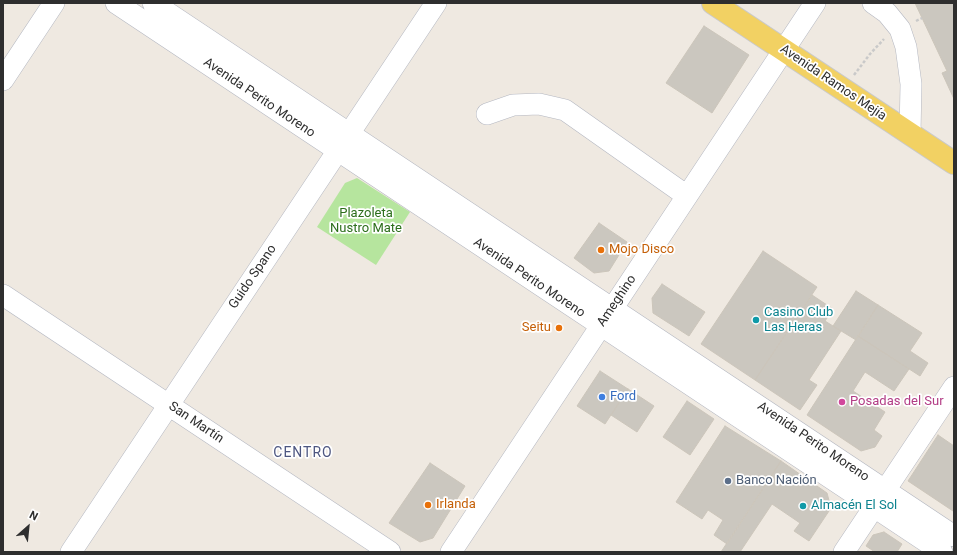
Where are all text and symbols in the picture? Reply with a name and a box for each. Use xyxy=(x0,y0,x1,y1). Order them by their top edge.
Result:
street label: Avenida Ramos Mejía xyxy=(777,42,889,124)
street label: Avenida Perito Moreno xyxy=(200,55,318,141)
park label: Plazoleta Nustro Mate xyxy=(330,206,402,237)
street label: Avenida Perito Moreno xyxy=(470,235,588,321)
street label: Guido Spano xyxy=(226,242,280,312)
place label: Mojo Disco xyxy=(609,242,674,258)
marker: Mojo Disco xyxy=(596,245,606,255)
street label: Ameghino xyxy=(594,272,640,330)
place label: Casino Club Las Heras xyxy=(764,305,833,336)
marker: Casino Club Las Heras xyxy=(751,315,761,325)
place label: Seitu xyxy=(522,320,551,336)
marker: Seitu xyxy=(554,323,564,333)
place label: Ford xyxy=(610,389,636,405)
marker: Ford xyxy=(597,392,607,402)
place label: Posadas del Sur xyxy=(850,394,944,410)
marker: Posadas del Sur xyxy=(837,397,847,407)
street label: San Martín xyxy=(166,399,226,447)
street label: Avenida Perito Moreno xyxy=(754,399,872,485)
district label: CENTRO xyxy=(273,445,333,461)
place label: Banco Nación xyxy=(736,473,817,489)
marker: Banco Nación xyxy=(723,476,733,486)
place label: Irlanda xyxy=(436,497,476,513)
place label: Almacén El Sol xyxy=(811,498,897,514)
marker: Irlanda xyxy=(423,500,433,510)
marker: Almacén El Sol xyxy=(798,501,808,511)
north arrow xyxy=(8,507,48,547)
text: N xyxy=(27,508,40,523)

